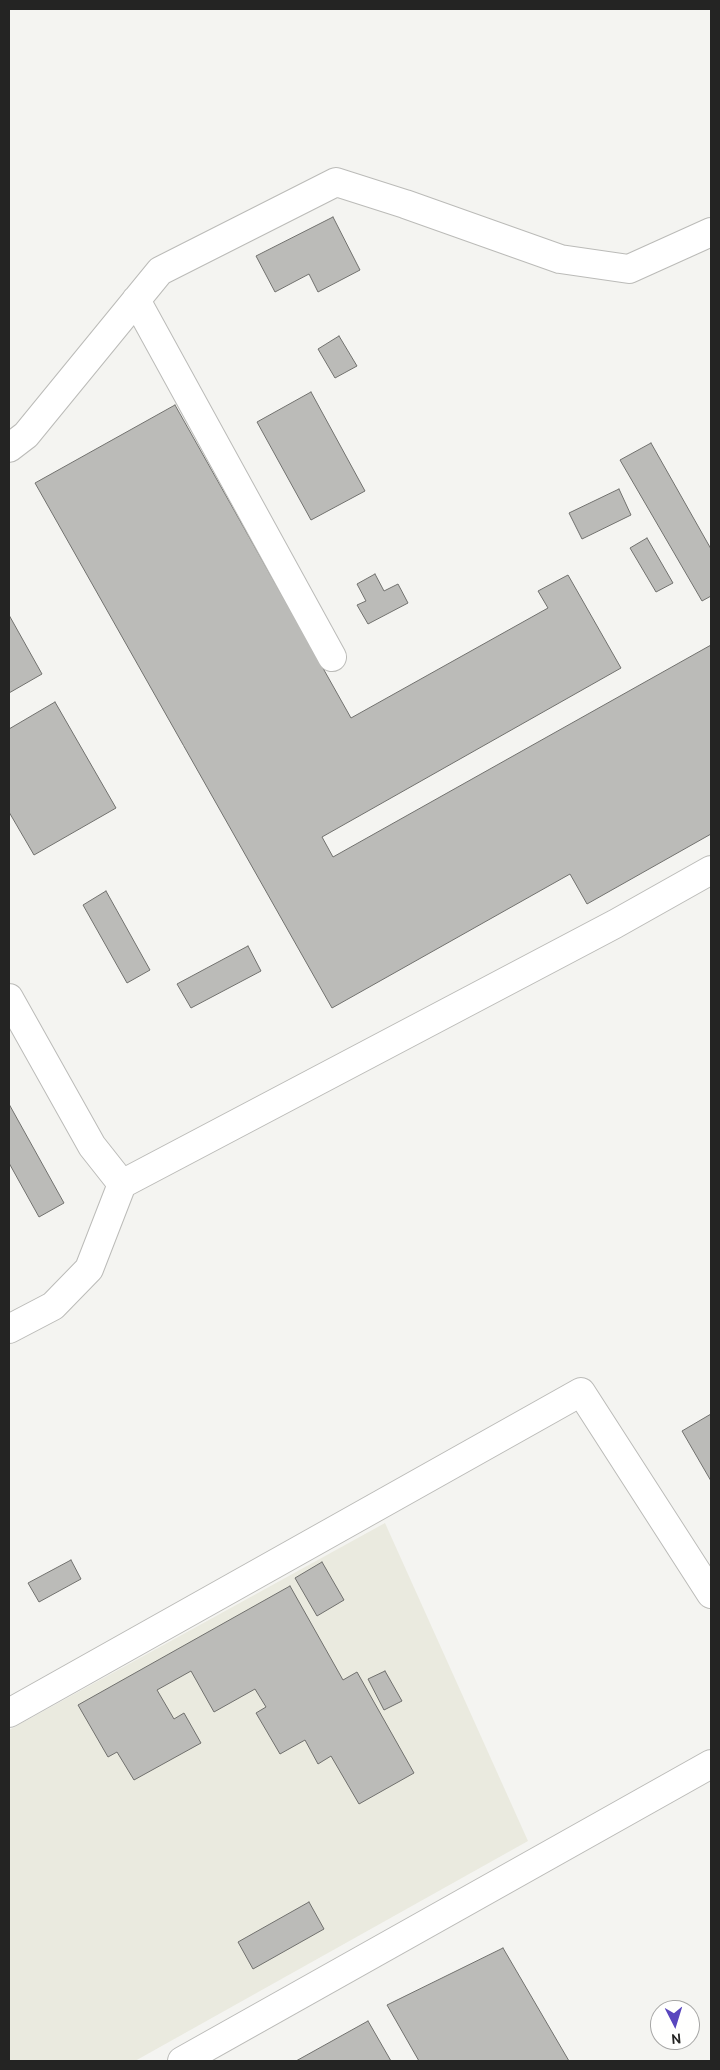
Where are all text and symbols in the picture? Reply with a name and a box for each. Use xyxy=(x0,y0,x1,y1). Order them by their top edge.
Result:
north arrow xyxy=(650,2000,700,2050)
text: N xyxy=(671,2030,682,2048)

